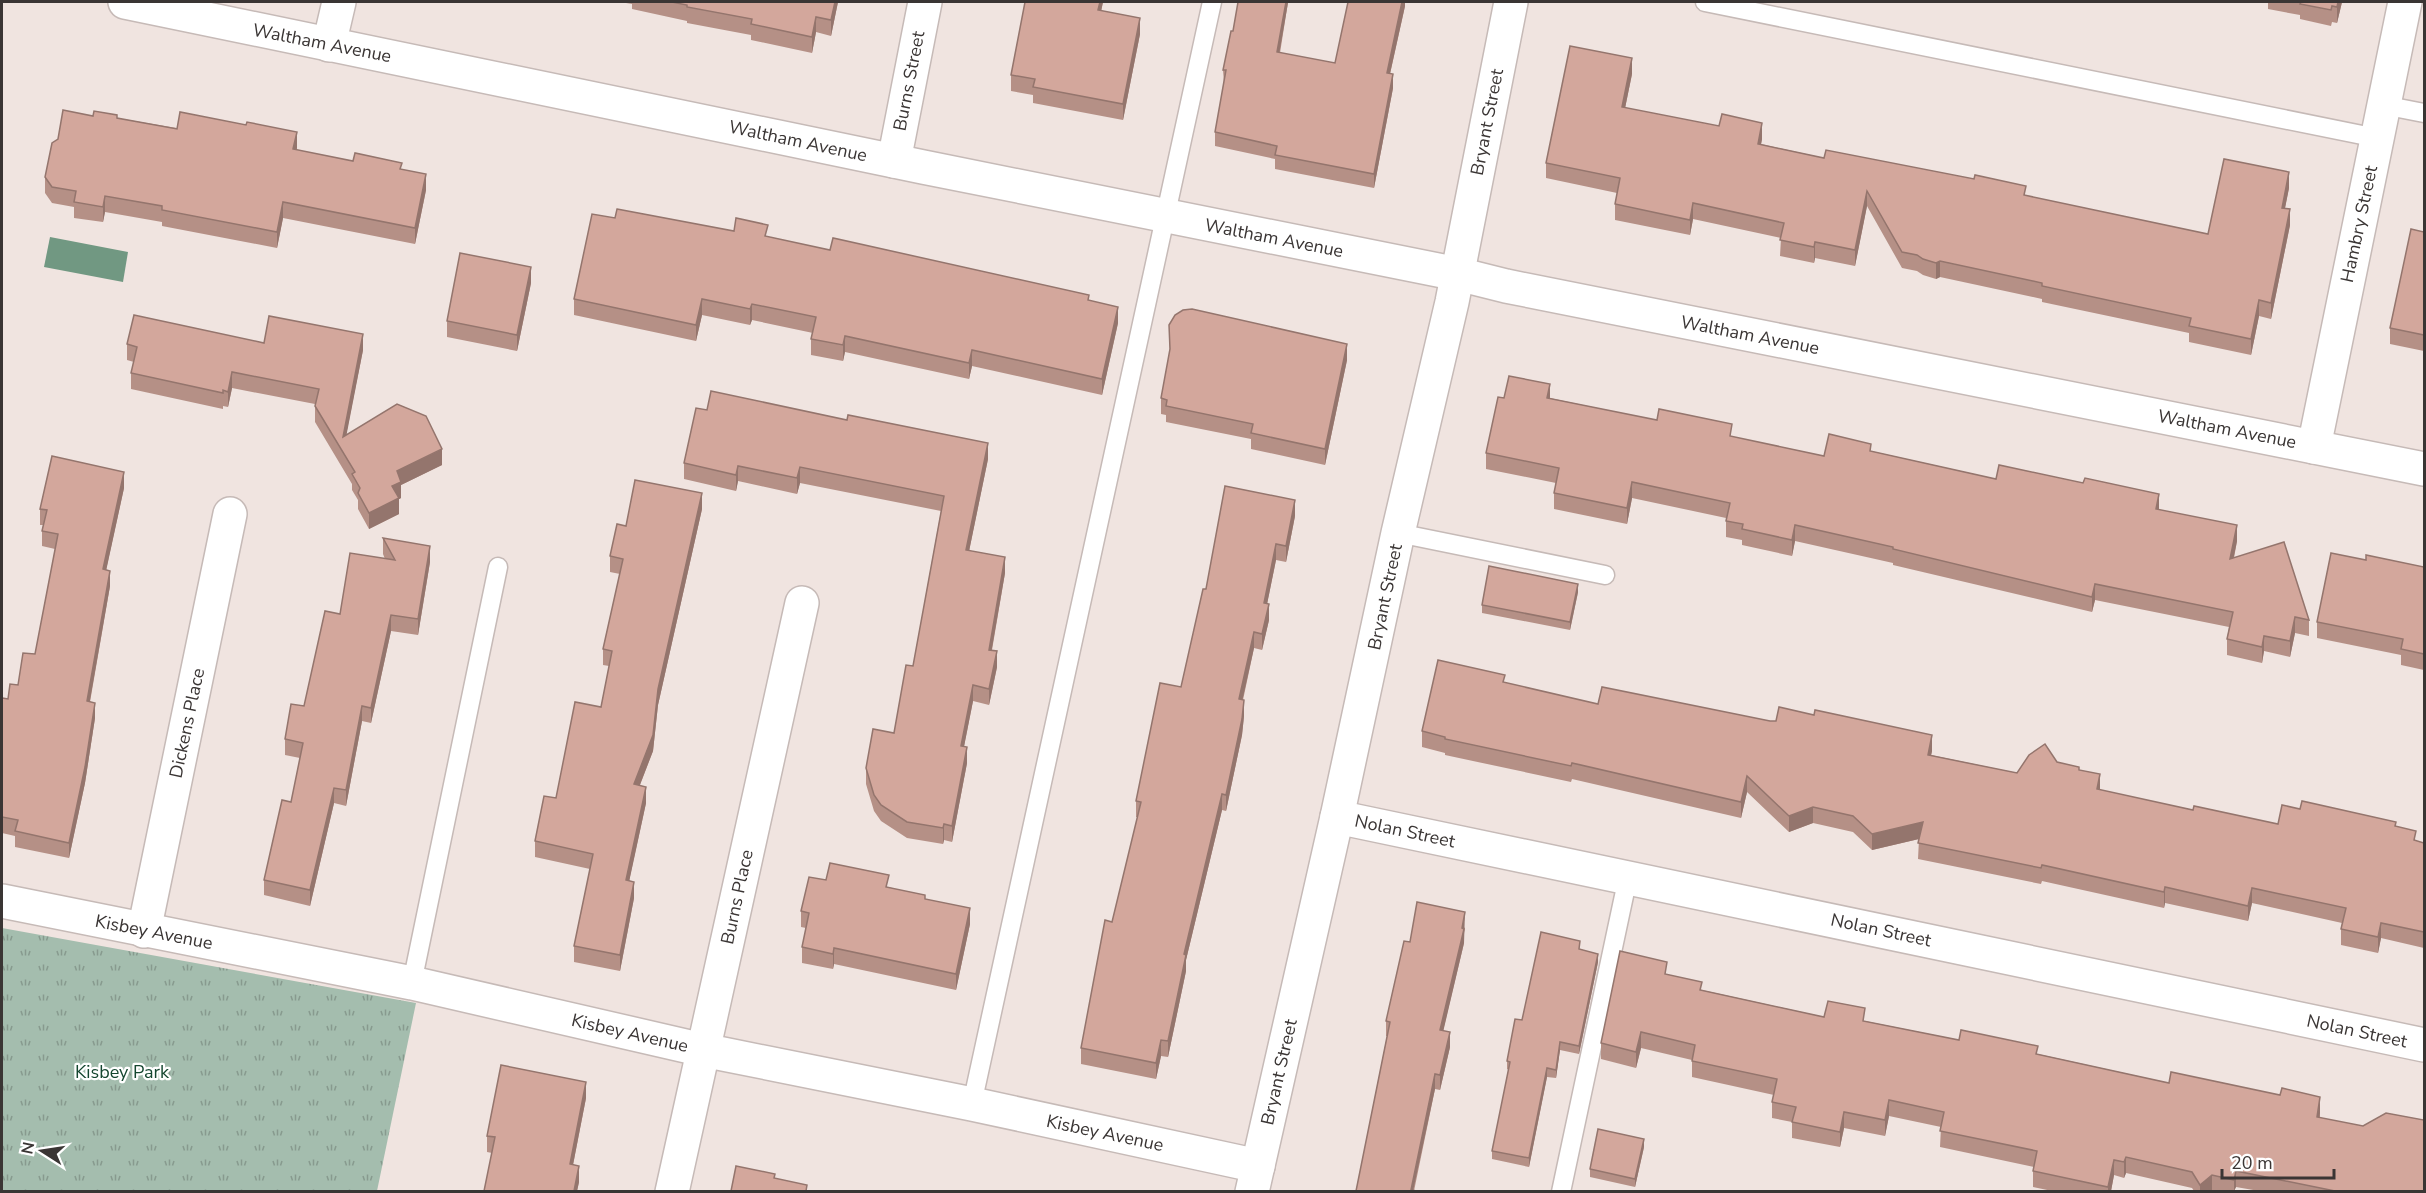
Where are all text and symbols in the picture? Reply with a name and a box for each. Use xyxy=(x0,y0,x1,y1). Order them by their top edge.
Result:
street label: Waltham Avenue xyxy=(251,18,393,68)
street label: Burns Street xyxy=(888,28,931,133)
street label: Bryant Street xyxy=(1465,66,1509,177)
street label: Waltham Avenue xyxy=(727,115,869,167)
street label: Hambry Street xyxy=(2335,163,2383,285)
street label: Waltham Avenue xyxy=(1203,213,1345,263)
street label: Waltham Avenue xyxy=(1679,310,1821,360)
street label: Waltham Avenue xyxy=(2156,404,2298,454)
street label: Bryant Street xyxy=(1362,541,1408,652)
street label: Dickens Place xyxy=(164,666,210,780)
street label: Nolan Street xyxy=(1353,809,1458,854)
street label: Burns Place xyxy=(715,847,759,947)
street label: Nolan Street xyxy=(1829,908,1934,953)
street label: Kisbey Avenue xyxy=(93,909,215,955)
street label: Kisbey Avenue xyxy=(569,1008,691,1058)
street label: Nolan Street xyxy=(2305,1009,2410,1054)
street label: Bryant Street xyxy=(1255,1016,1303,1127)
park label: Kisbey Park xyxy=(75,1060,170,1084)
street label: Kisbey Avenue xyxy=(1044,1109,1166,1157)
north arrow xyxy=(12,1121,72,1181)
text: N xyxy=(16,1140,40,1156)
scale bar xyxy=(2222,1142,2334,1180)
text: 20 m xyxy=(2231,1151,2273,1175)

